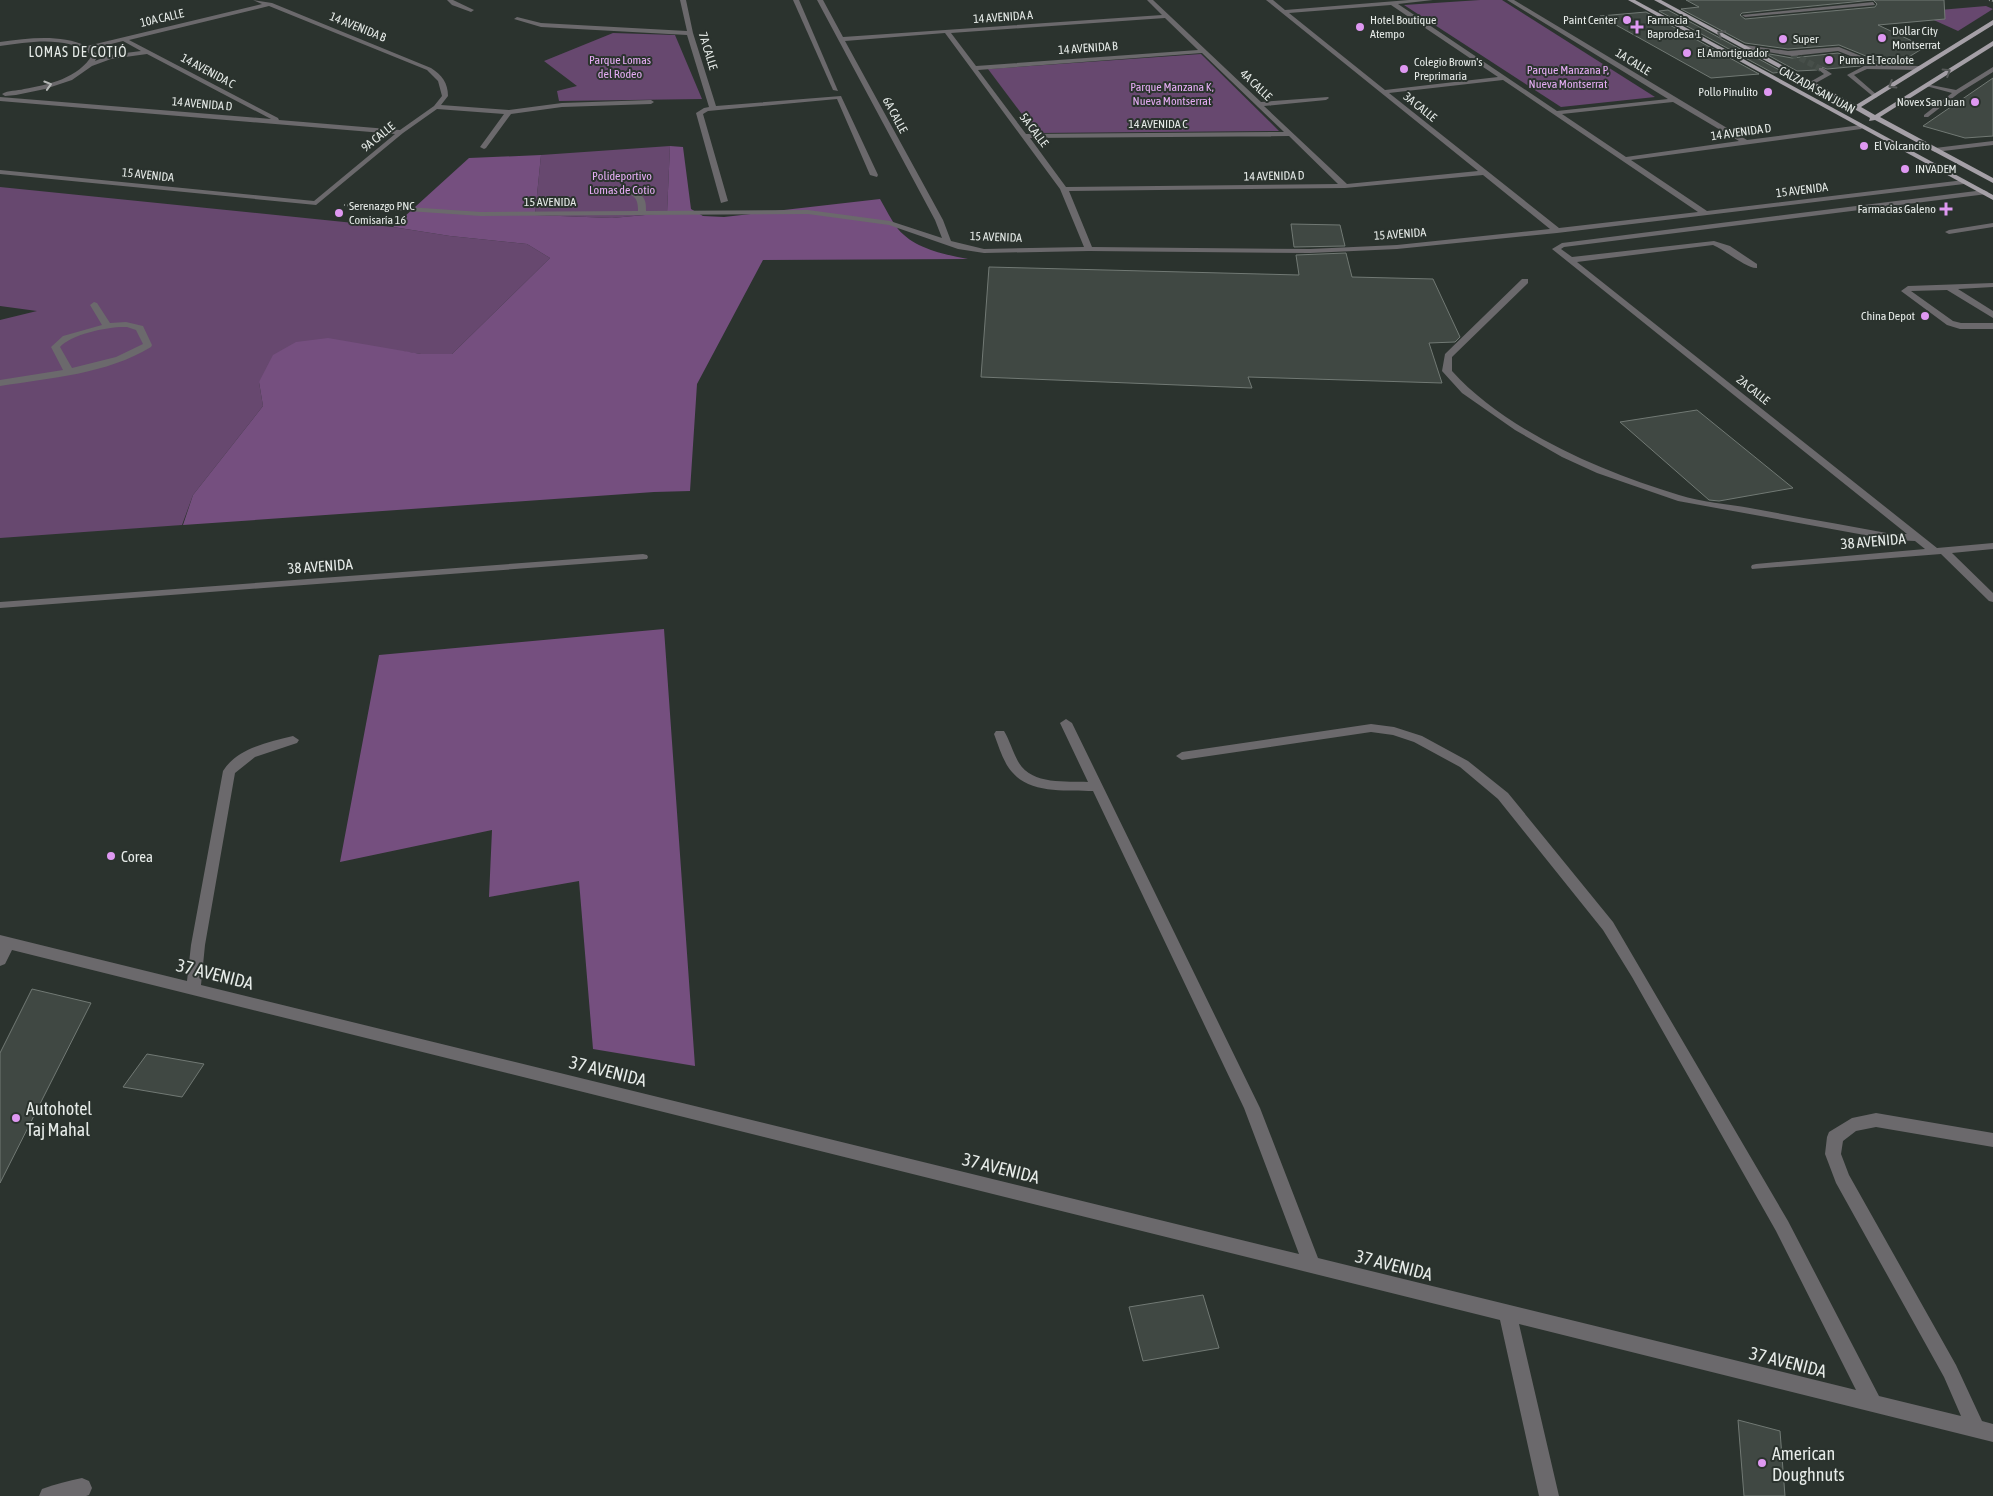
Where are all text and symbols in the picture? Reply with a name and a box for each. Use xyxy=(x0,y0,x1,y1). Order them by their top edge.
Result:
street label: 10A CALLE xyxy=(139,6,185,30)
street label: 14 AVENIDA A xyxy=(973,8,1033,26)
street label: 14 AVENIDA B xyxy=(328,9,389,45)
place label: Hotel Boutique Atempo xyxy=(1370,13,1437,41)
place label: Paint Center xyxy=(1563,13,1617,27)
place label: Farmacia Baprodesa 1 xyxy=(1647,13,1702,41)
marker: Paint Center xyxy=(1621,14,1633,26)
marker: Hotel Boutique Atempo xyxy=(1354,21,1366,33)
marker: Farmacia Baprodesa 1 xyxy=(1631,21,1643,33)
place label: Dollar City Montserrat xyxy=(1892,24,1941,52)
street label: 7A CALLE xyxy=(696,30,720,72)
one-way arrow xyxy=(1717,31,1726,41)
place label: Super xyxy=(1793,32,1819,46)
marker: Dollar City Montserrat xyxy=(1876,32,1888,44)
marker: Super xyxy=(1777,33,1789,45)
street label: 14 AVENIDA B xyxy=(1058,39,1119,57)
district label: LOMAS DE COTIÓ xyxy=(29,44,127,60)
street label: 1A CALLE xyxy=(1613,46,1653,78)
place label: El Amortiguador xyxy=(1697,46,1769,60)
marker: El Amortiguador xyxy=(1681,47,1693,59)
street label: 14 AVENIDA C xyxy=(179,51,238,91)
park label: Parque Lomas del Rodeo xyxy=(589,53,651,81)
place label: Puma El Tecolote xyxy=(1839,53,1914,67)
marker: Puma El Tecolote xyxy=(1823,54,1835,66)
place label: Colegio Brown's Preprimaria xyxy=(1414,55,1482,83)
marker: Colegio Brown's Preprimaria xyxy=(1398,63,1410,75)
park label: Parque Manzana P, Nueva Montserrat xyxy=(1527,63,1609,91)
street label: CALZADA SAN JUAN xyxy=(1776,63,1858,117)
street label: 4A CALLE xyxy=(1237,66,1275,104)
one-way arrow xyxy=(1942,69,1951,79)
one-way arrow xyxy=(1888,78,1897,88)
park label: Parque Manzana K, Nueva Montserrat xyxy=(1130,80,1214,108)
one-way arrow xyxy=(43,81,51,91)
place label: Pollo Pinulito xyxy=(1698,85,1758,99)
marker: Pollo Pinulito xyxy=(1762,86,1774,98)
street label: 3A CALLE xyxy=(1400,89,1440,125)
street label: 14 AVENIDA D xyxy=(171,94,233,114)
street label: 6A CALLE xyxy=(880,95,910,135)
place label: Novex San Juan xyxy=(1897,95,1965,109)
marker: Novex San Juan xyxy=(1969,96,1981,108)
street label: 5A CALLE xyxy=(1017,110,1051,150)
street label: 14 AVENIDA C xyxy=(1128,117,1188,131)
street label: 9A CALLE xyxy=(358,119,398,155)
street label: 14 AVENIDA D xyxy=(1710,121,1772,143)
place label: El Volcancito xyxy=(1874,139,1931,153)
marker: El Volcancito xyxy=(1858,140,1870,152)
place label: INVADEM xyxy=(1915,162,1957,176)
marker: INVADEM xyxy=(1899,163,1911,175)
street label: 15 AVENIDA xyxy=(121,165,175,185)
street label: 14 AVENIDA D xyxy=(1244,168,1305,184)
park label: Polideportivo Lomas de Cotio xyxy=(589,169,655,197)
street label: 15 AVENIDA xyxy=(1775,180,1829,200)
street label: 15 AVENIDA xyxy=(524,195,576,209)
place label: Serenazgo PNC Comisaría 16 xyxy=(349,199,415,227)
place label: Farmacias Galeno xyxy=(1857,202,1936,216)
marker: Farmacias Galeno xyxy=(1940,203,1952,215)
marker: Serenazgo PNC Comisaría 16 xyxy=(333,207,345,219)
street label: 15 AVENIDA xyxy=(1373,225,1427,243)
street label: 15 AVENIDA xyxy=(970,229,1022,245)
place label: China Depot xyxy=(1861,309,1916,323)
marker: China Depot xyxy=(1919,310,1931,322)
street label: 2A CALLE xyxy=(1733,372,1773,408)
street label: 38 AVENIDA xyxy=(1840,530,1907,552)
street label: 38 AVENIDA xyxy=(287,555,354,577)
place label: Corea xyxy=(121,848,153,865)
marker: Corea xyxy=(105,850,117,862)
street label: 37 AVENIDA xyxy=(174,954,256,994)
street label: 37 AVENIDA xyxy=(567,1051,649,1091)
place label: Autohotel Taj Mahal xyxy=(26,1098,92,1140)
marker: Autohotel Taj Mahal xyxy=(10,1112,22,1124)
street label: 37 AVENIDA xyxy=(960,1148,1042,1188)
street label: 37 AVENIDA xyxy=(1353,1245,1435,1285)
street label: 37 AVENIDA xyxy=(1747,1342,1829,1382)
place label: American Doughnuts xyxy=(1772,1443,1845,1485)
marker: American Doughnuts xyxy=(1756,1457,1768,1469)

